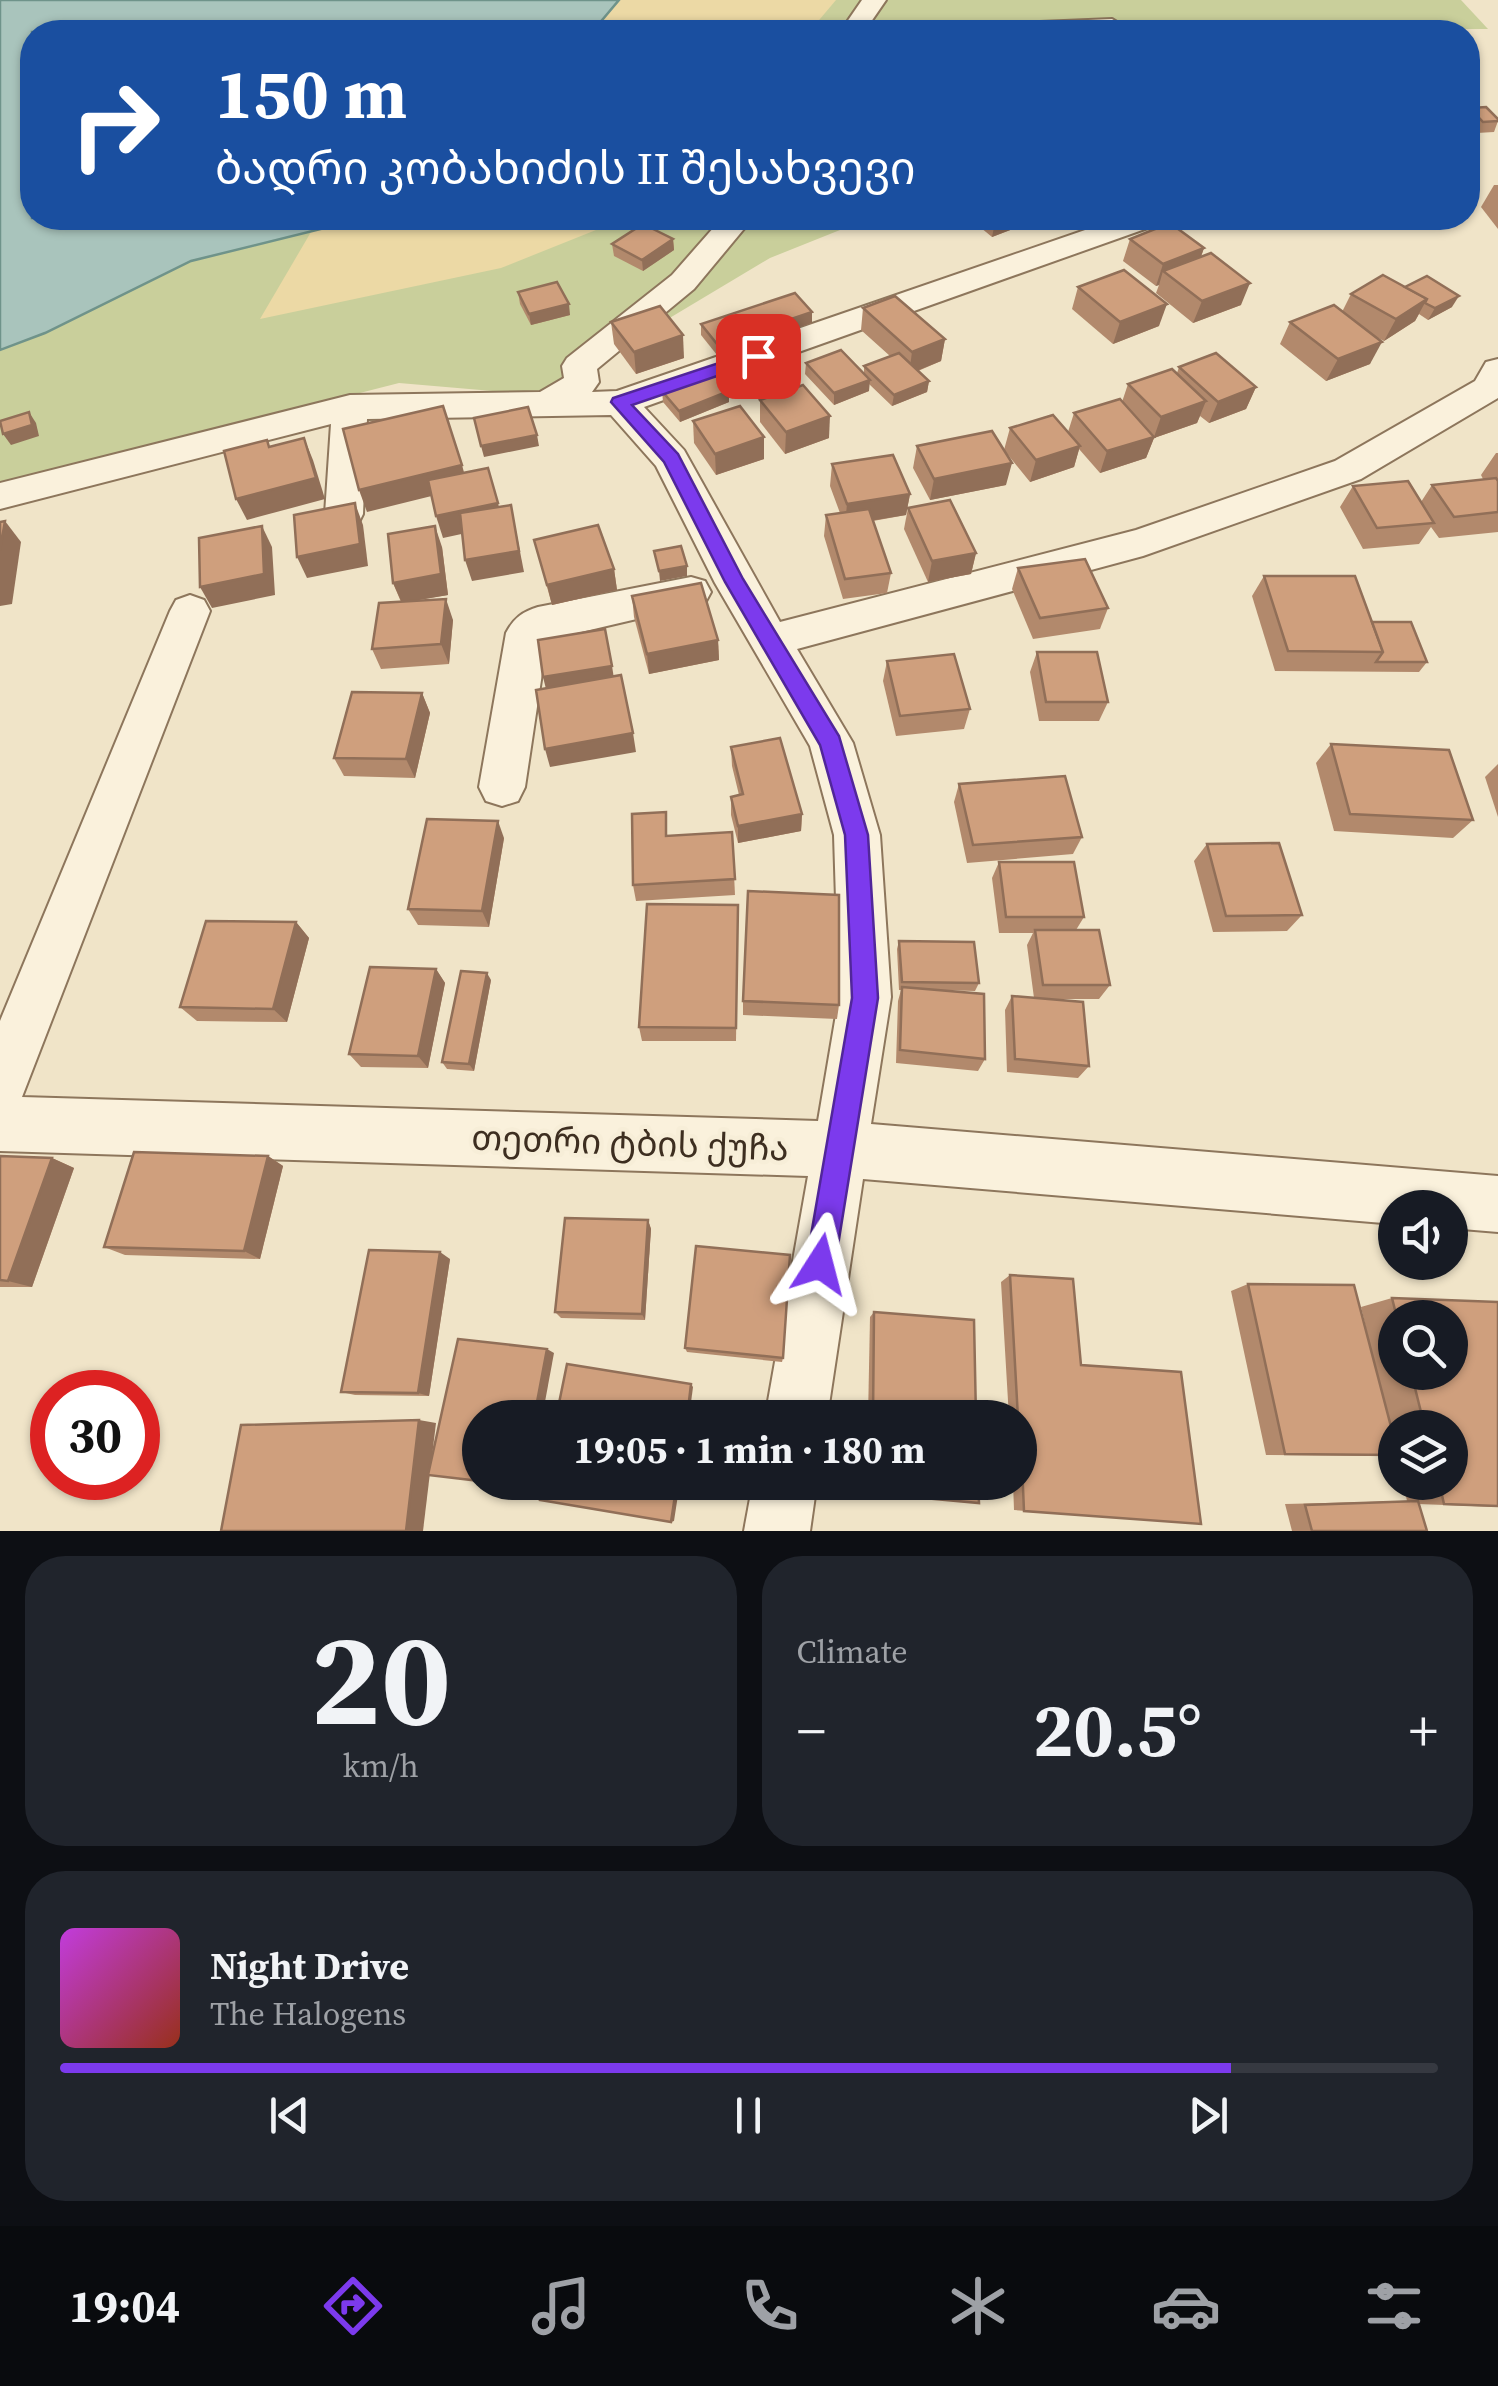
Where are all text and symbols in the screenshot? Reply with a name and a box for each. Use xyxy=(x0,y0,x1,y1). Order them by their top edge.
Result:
text: 150 m xyxy=(215,45,407,141)
icon: right xyxy=(50,60,180,190)
text: ბადრი კობახიძის II შესახვევი xyxy=(215,137,916,199)
pin xyxy=(716,314,801,399)
icon: arrive xyxy=(731,329,786,384)
street label: თეთრი ტბის ქუჩა xyxy=(471,1113,789,1173)
map controls xyxy=(1378,1190,1468,1500)
button: sound xyxy=(1378,1190,1468,1280)
position arrow xyxy=(768,1212,872,1316)
button: search xyxy=(1378,1300,1468,1390)
speed limit sign: 30 xyxy=(30,1370,160,1500)
button: layers xyxy=(1378,1410,1468,1500)
text: 19:05 · 1 min · 180 m xyxy=(573,1424,926,1476)
text: 20 xyxy=(310,1589,451,1768)
text: Climate xyxy=(797,1630,908,1674)
text: 20.5° xyxy=(1033,1678,1202,1781)
text: − xyxy=(797,1693,826,1768)
text: + xyxy=(1409,1693,1438,1768)
text: km/h xyxy=(343,1744,419,1788)
text: Night Drive xyxy=(210,1940,409,1992)
text: The Halogens xyxy=(210,1992,406,2036)
icon: previous xyxy=(262,2088,317,2143)
icon: pause xyxy=(721,2088,776,2143)
icon: next xyxy=(1181,2088,1236,2143)
icon: directions xyxy=(318,2271,388,2341)
icon: music xyxy=(526,2271,596,2341)
icon: phone xyxy=(735,2271,805,2341)
icon: climate xyxy=(943,2271,1013,2341)
icon: car xyxy=(1151,2271,1221,2341)
icon: filters xyxy=(1359,2271,1429,2341)
text: 19:04 xyxy=(69,2275,180,2337)

